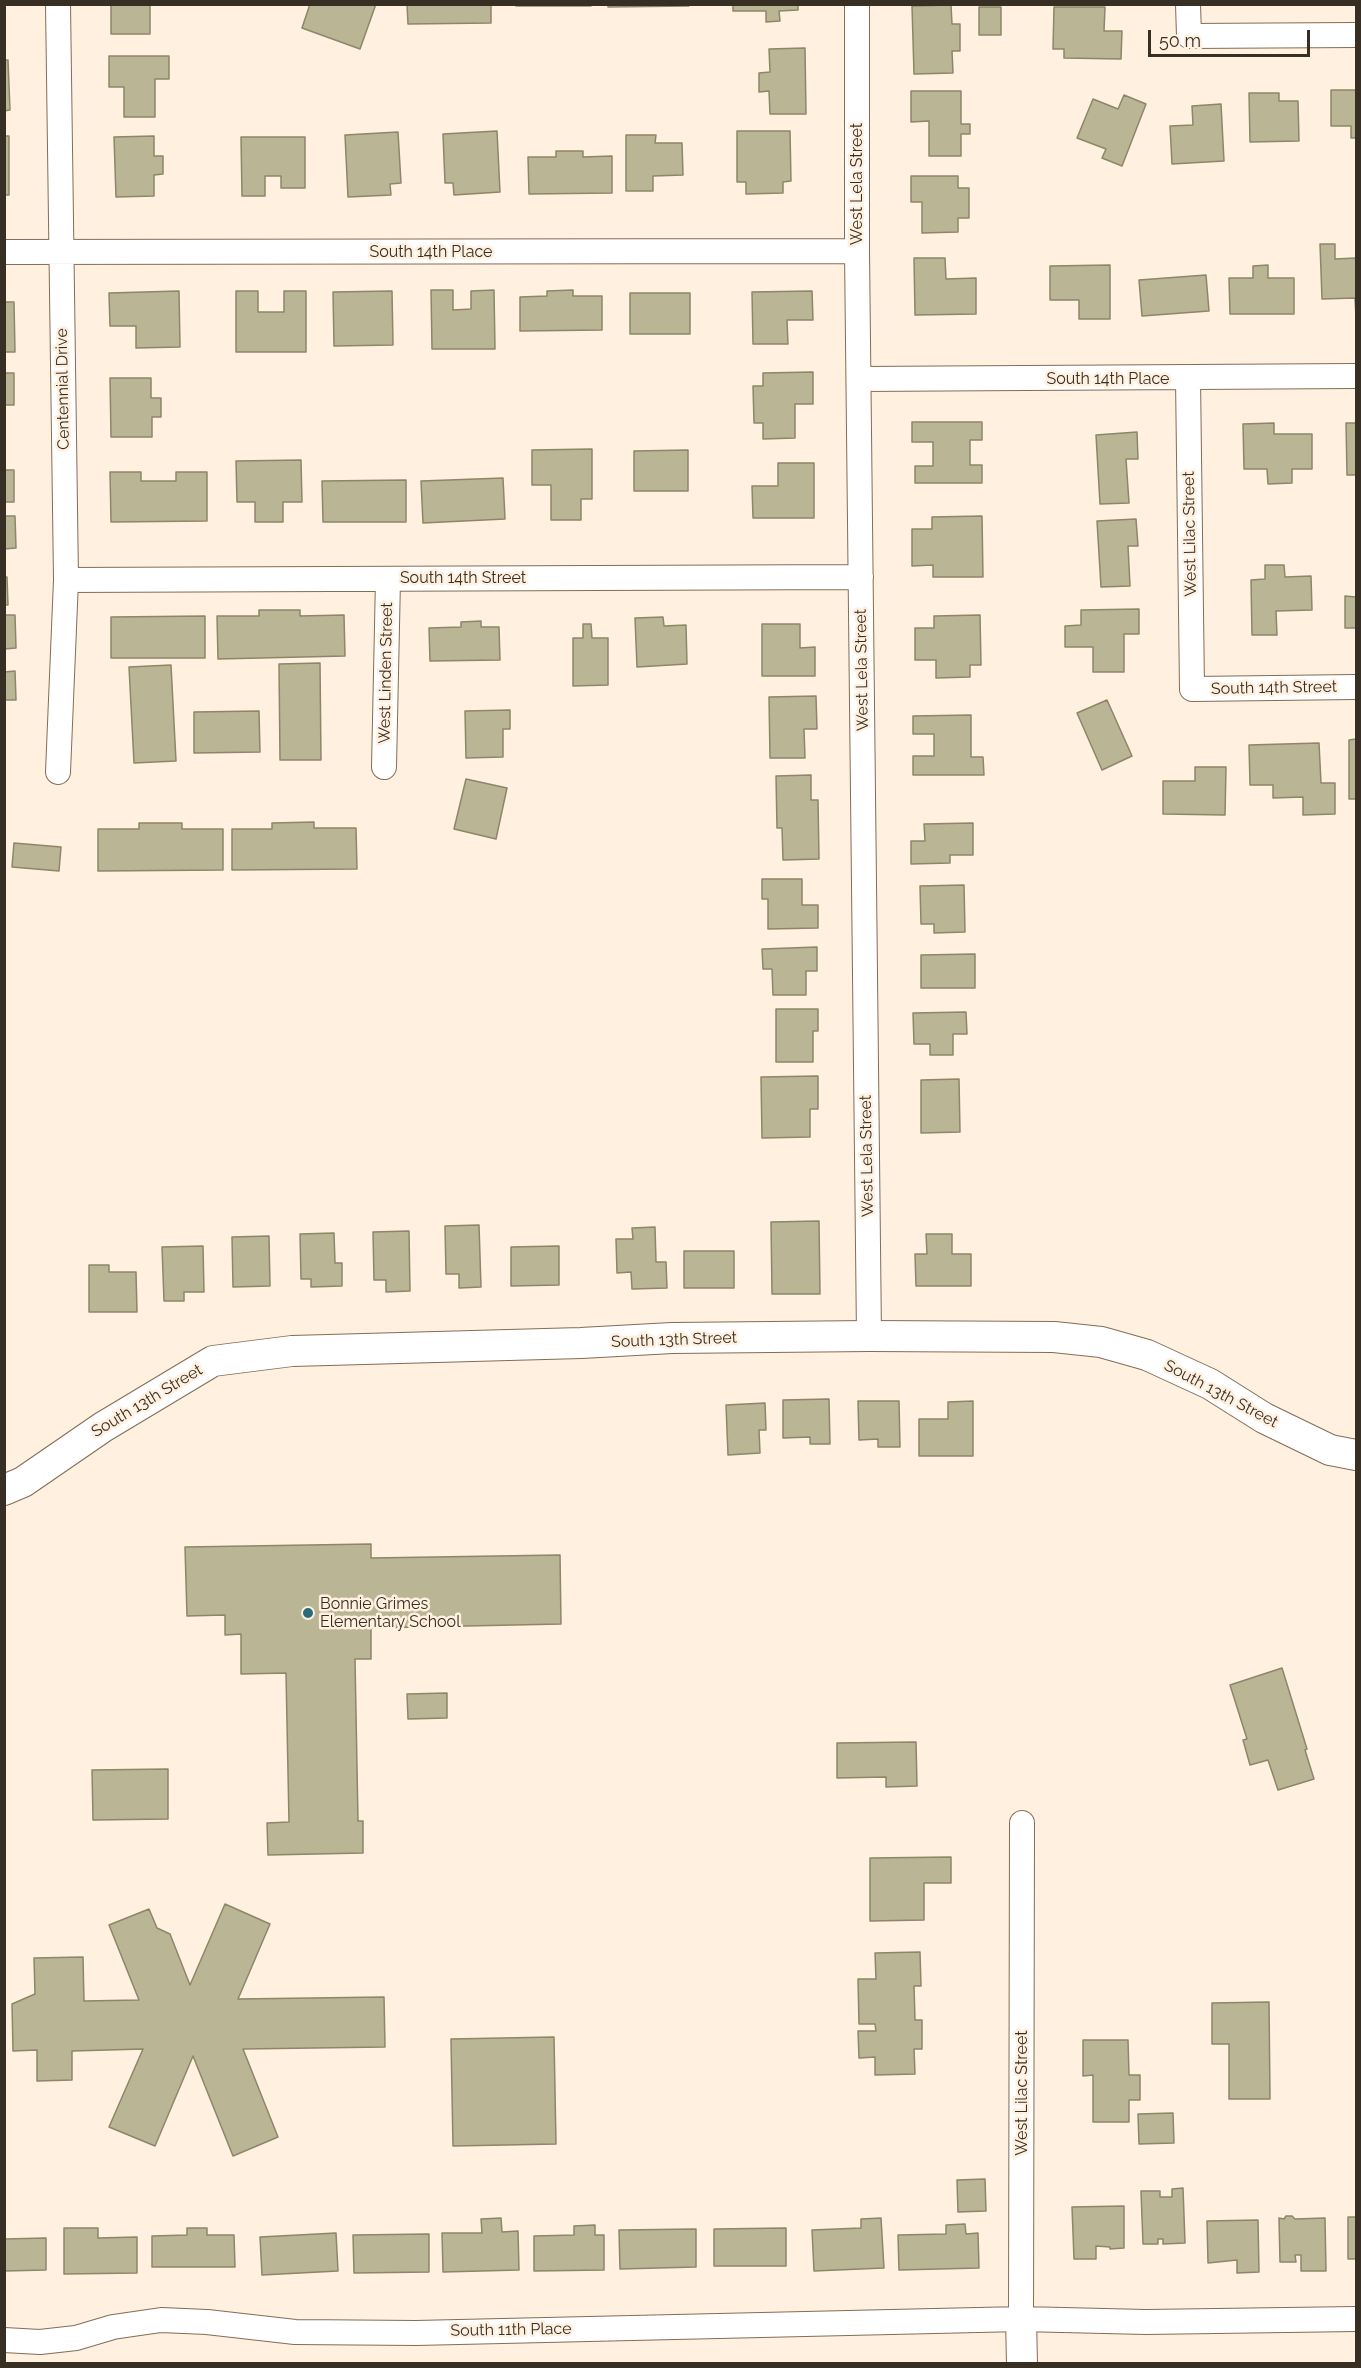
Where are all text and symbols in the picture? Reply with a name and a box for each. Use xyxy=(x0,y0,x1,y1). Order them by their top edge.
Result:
scale bar xyxy=(1151,18,1313,56)
text: 50 m xyxy=(1159,30,1201,51)
street label: West Lela Street xyxy=(847,123,867,245)
street label: South 14th Place xyxy=(370,242,492,262)
street label: Centennial Drive xyxy=(52,328,74,450)
street label: South 14th Place xyxy=(1047,369,1169,389)
street label: West Lilac Street xyxy=(1179,471,1201,597)
street label: South 14th Street xyxy=(400,568,526,588)
street label: West Linden Street xyxy=(375,602,397,744)
street label: West Lela Street xyxy=(851,609,873,731)
street label: South 14th Street xyxy=(1211,677,1337,699)
street label: West Lela Street xyxy=(856,1095,878,1217)
street label: South 13th Street xyxy=(611,1328,737,1352)
street label: South 13th Street xyxy=(1161,1356,1281,1432)
street label: South 13th Street xyxy=(88,1360,206,1442)
place label: Bonnie Grimes Elementary School xyxy=(320,1594,460,1632)
marker: Bonnie Grimes Elementary School xyxy=(301,1606,315,1620)
street label: West Lilac Street xyxy=(1012,2030,1032,2156)
street label: South 11th Place xyxy=(450,2319,572,2341)

